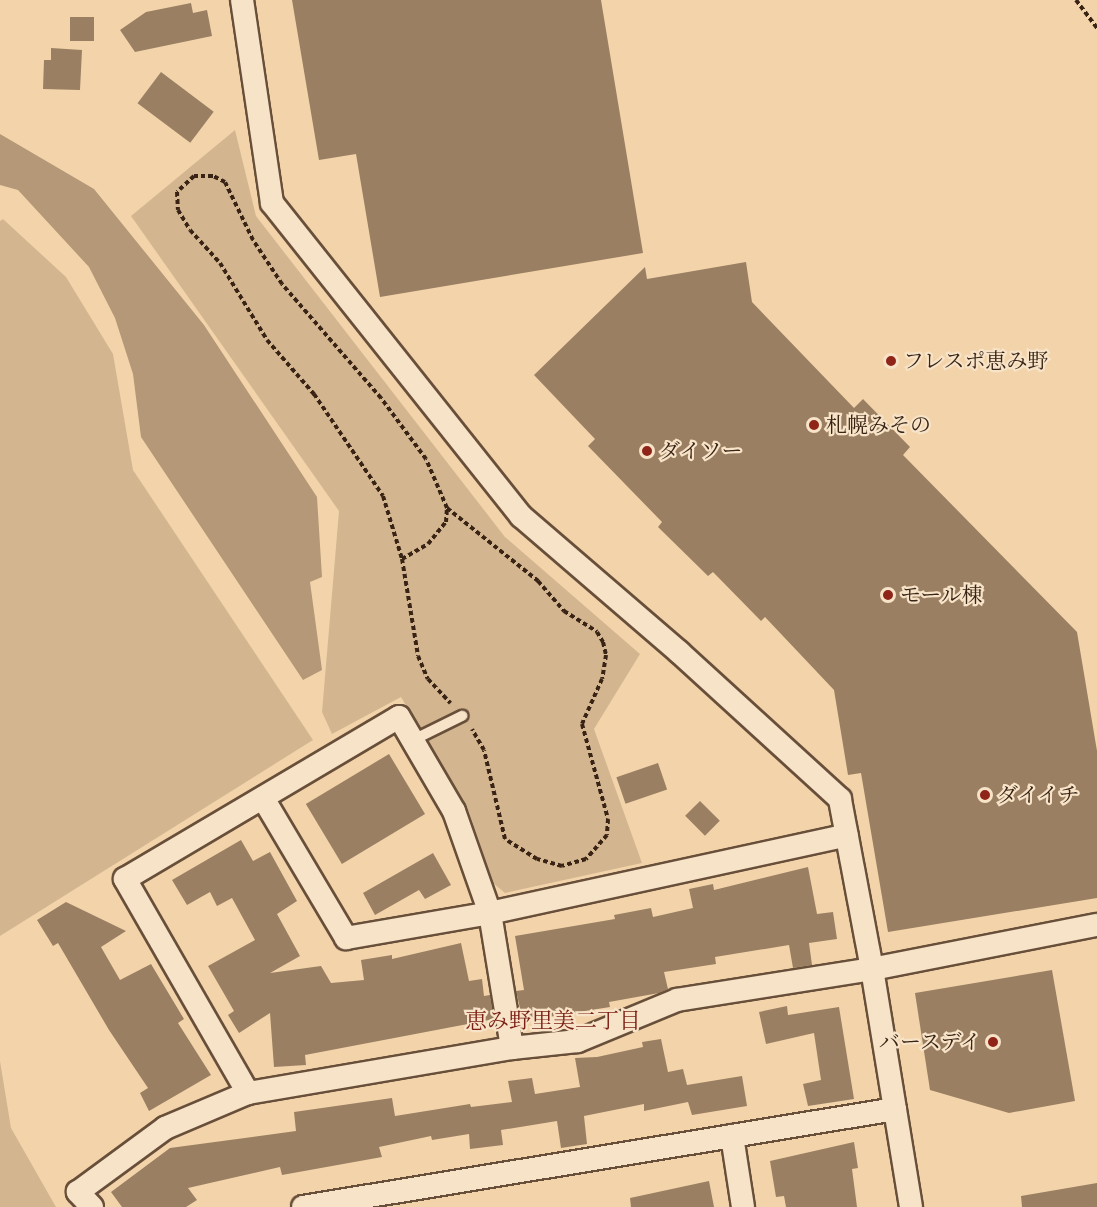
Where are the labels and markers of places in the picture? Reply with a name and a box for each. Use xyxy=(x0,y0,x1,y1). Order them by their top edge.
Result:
place label: フレスポ恵み野 xyxy=(903,348,1050,374)
marker: フレスポ恵み野 xyxy=(884,354,898,368)
place label: 札幌みその xyxy=(826,412,931,438)
marker: 札幌みその xyxy=(807,418,821,432)
place label: ダイソー xyxy=(659,438,743,464)
marker: ダイソー xyxy=(640,444,654,458)
place label: モール棟 xyxy=(900,582,983,608)
marker: モール棟 xyxy=(881,588,895,602)
place label: ダイイチ xyxy=(997,782,1081,808)
marker: ダイイチ xyxy=(978,788,992,802)
place label: バースデイ xyxy=(876,1029,981,1055)
marker: バースデイ xyxy=(986,1035,1000,1049)

